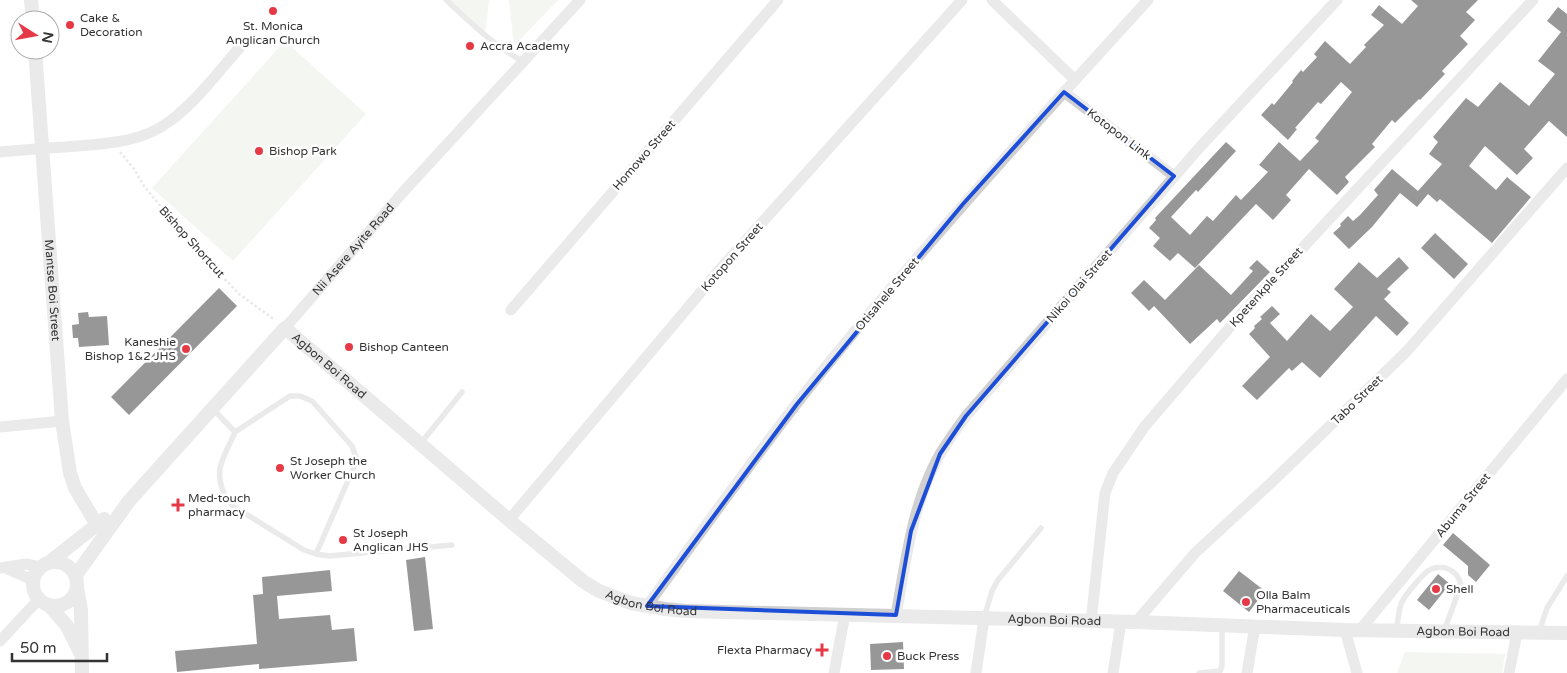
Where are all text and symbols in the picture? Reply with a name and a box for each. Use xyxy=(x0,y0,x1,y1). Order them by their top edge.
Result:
marker: St. Monica Anglican Church xyxy=(267,5,279,17)
north arrow xyxy=(10,10,60,60)
place label: Cake & Decoration xyxy=(80,11,143,39)
marker: Cake & Decoration xyxy=(64,19,76,31)
place label: St. Monica Anglican Church xyxy=(226,19,320,47)
text: N xyxy=(38,30,57,45)
place label: Accra Academy xyxy=(480,39,570,53)
marker: Accra Academy xyxy=(464,40,476,52)
street label: Kotopon Link xyxy=(1084,105,1154,163)
street label: Homowo Street xyxy=(610,117,679,193)
place label: Bishop Park xyxy=(269,144,337,158)
marker: Bishop Park xyxy=(253,145,265,157)
street label: Nii Asere Ayite Road xyxy=(310,201,397,298)
street label: Bishop Shortcut xyxy=(156,203,228,281)
street label: Kotopon Street xyxy=(698,219,766,294)
street label: Mantse Boi Street xyxy=(42,239,63,342)
street label: Kpetenkple Street xyxy=(1227,244,1306,330)
street label: Nikoi Olai Street xyxy=(1043,246,1115,325)
street label: Otisahele Street xyxy=(852,254,922,333)
street label: Agbon Boi Road xyxy=(289,330,369,402)
place label: Kaneshie Bishop 1&2 JHS xyxy=(85,335,176,363)
place label: Bishop Canteen xyxy=(359,340,449,354)
marker: Bishop Canteen xyxy=(343,341,355,353)
marker: Kaneshie Bishop 1&2 JHS xyxy=(180,343,192,355)
street label: Tabo Street xyxy=(1329,372,1386,428)
place label: St Joseph the Worker Church xyxy=(290,454,375,482)
marker: St Joseph the Worker Church xyxy=(274,462,286,474)
street label: Abuma Street xyxy=(1433,470,1494,540)
place label: Med-touch pharmacy xyxy=(188,491,251,519)
marker: Med-touch pharmacy xyxy=(172,499,184,511)
place label: St Joseph Anglican JHS xyxy=(353,526,428,554)
marker: St Joseph Anglican JHS xyxy=(337,534,349,546)
place label: Shell xyxy=(1446,582,1473,596)
marker: Shell xyxy=(1430,583,1442,595)
street label: Agbon Boi Road xyxy=(603,587,697,618)
place label: Olla Balm Pharmaceuticals xyxy=(1256,588,1351,616)
marker: Olla Balm Pharmaceuticals xyxy=(1240,596,1252,608)
street label: Agbon Boi Road xyxy=(1007,612,1101,628)
street label: Agbon Boi Road xyxy=(1416,624,1510,639)
scale bar xyxy=(12,630,108,662)
text: 50 m xyxy=(20,639,57,657)
place label: Flexta Pharmacy xyxy=(717,643,813,657)
marker: Flexta Pharmacy xyxy=(816,644,828,656)
place label: Buck Press xyxy=(897,649,960,663)
marker: Buck Press xyxy=(881,650,893,662)

